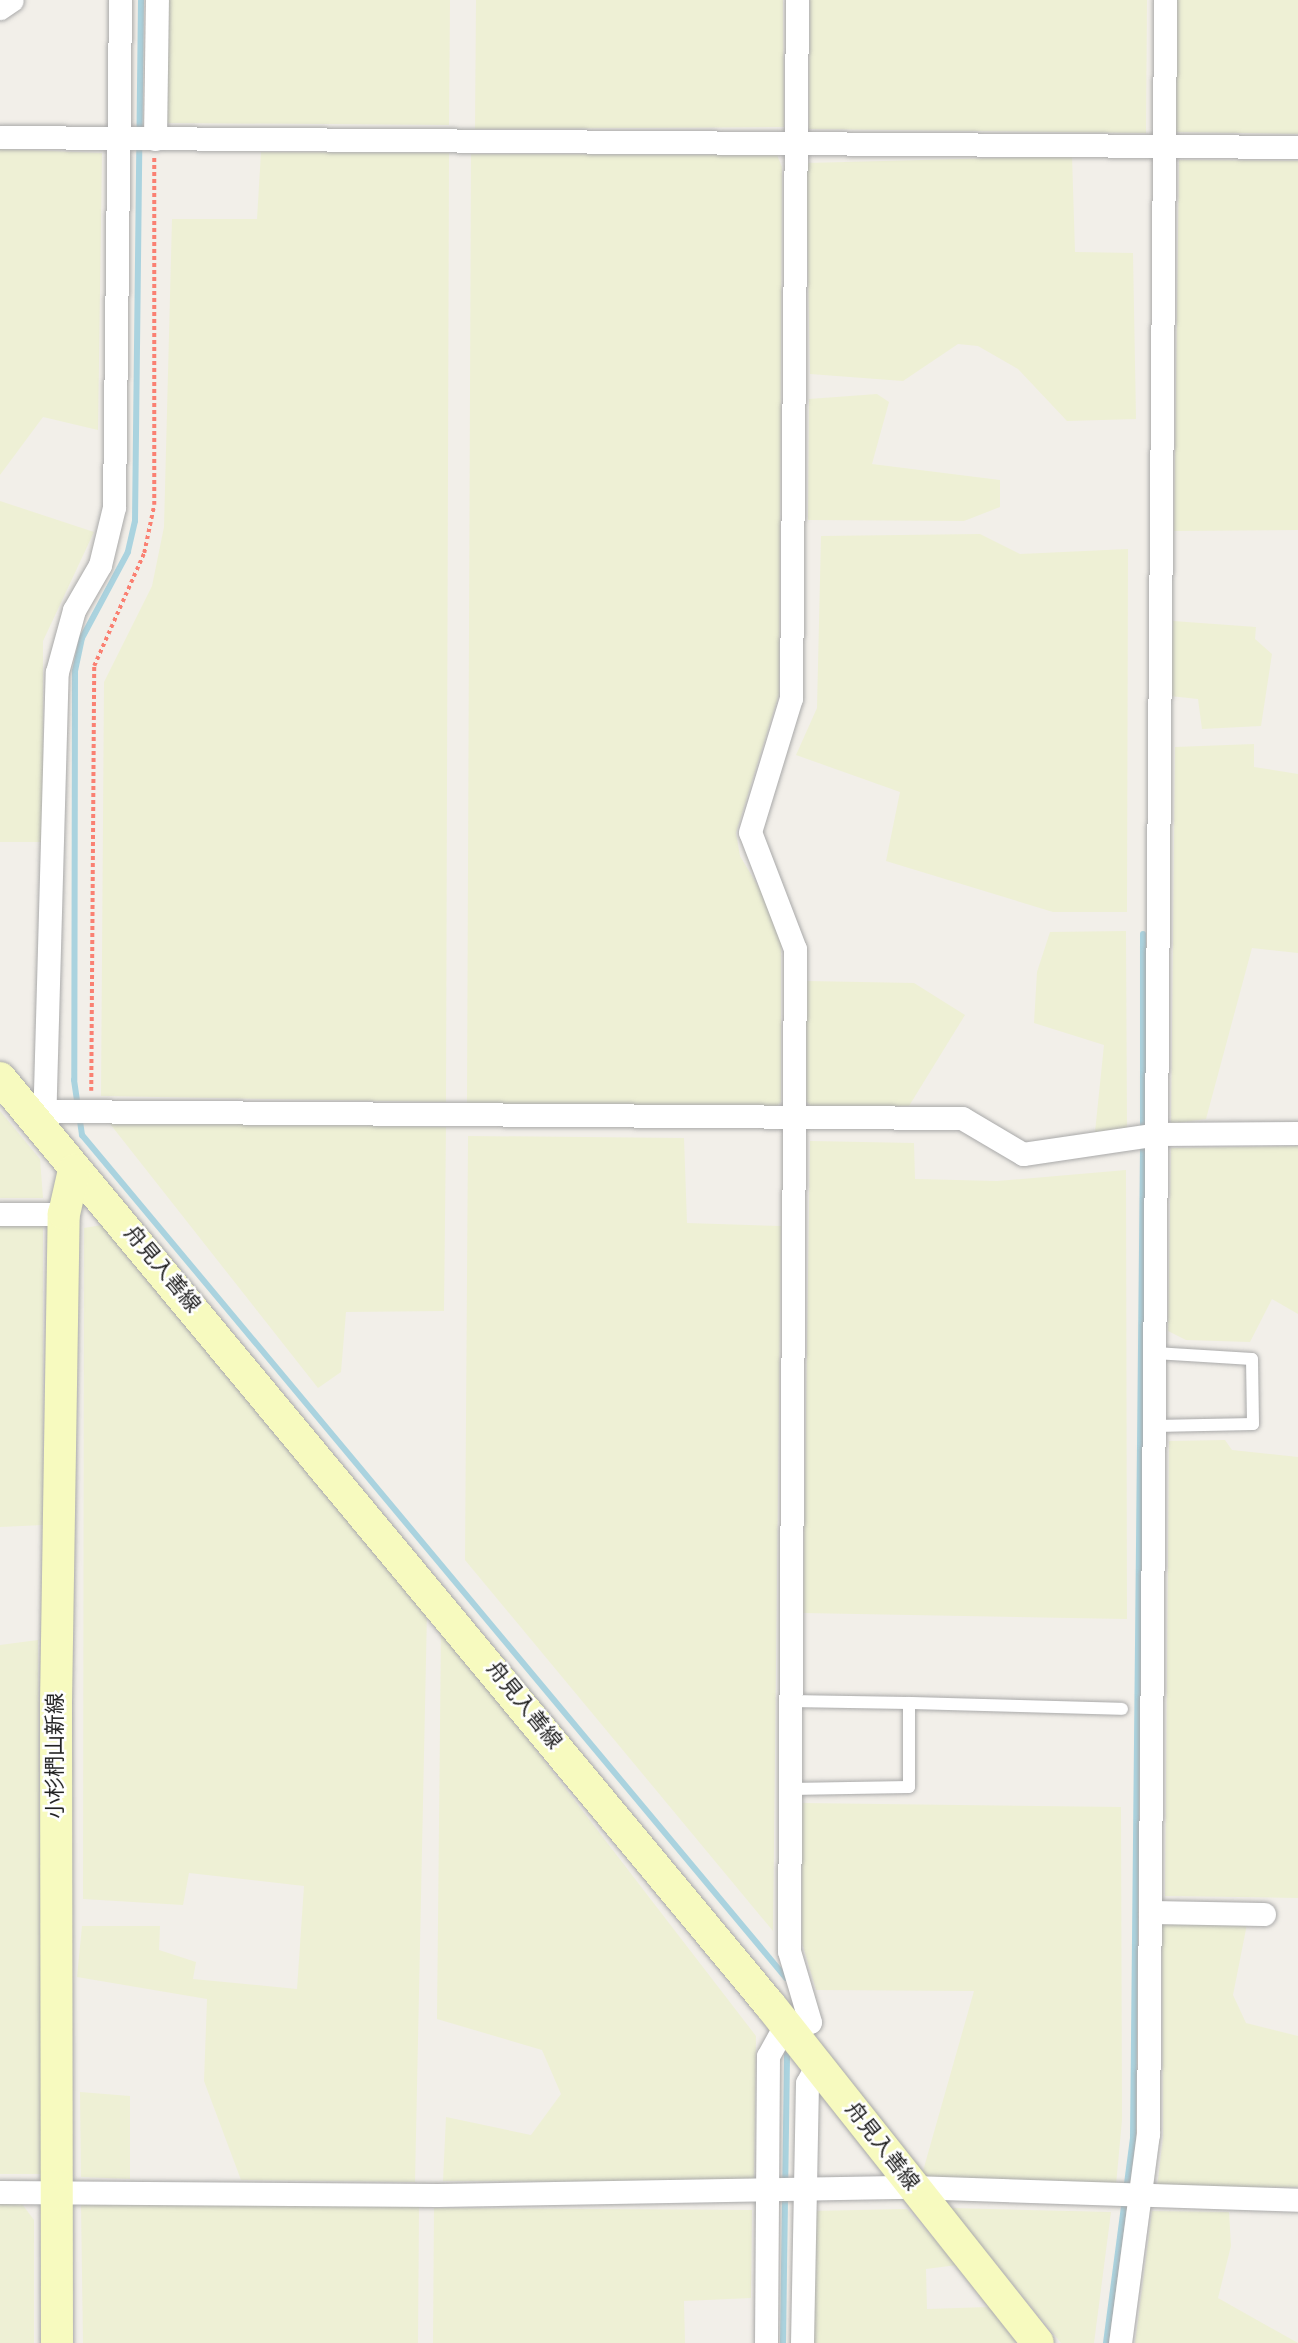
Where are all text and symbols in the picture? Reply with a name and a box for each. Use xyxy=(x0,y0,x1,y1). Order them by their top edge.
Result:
street label: 舟見入善線 xyxy=(118,1222,204,1318)
street label: 舟見入善線 xyxy=(480,1657,566,1755)
street label: 小杉椚山新線 xyxy=(44,1693,70,1819)
street label: 舟見入善線 xyxy=(839,2098,923,2196)

